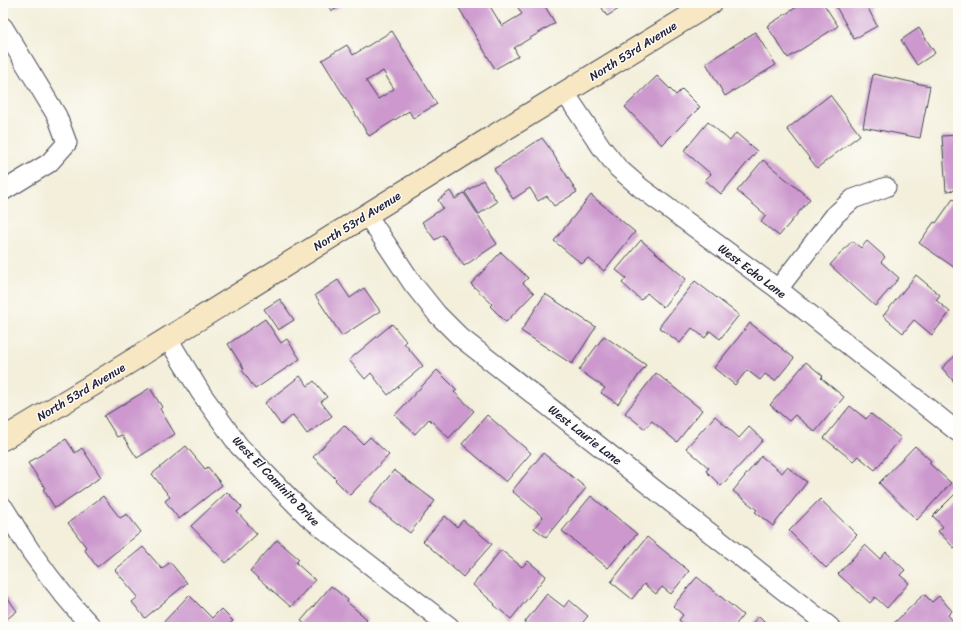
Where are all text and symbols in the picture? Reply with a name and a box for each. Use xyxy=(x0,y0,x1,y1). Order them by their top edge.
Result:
street label: North 53rd Avenue xyxy=(585,15,682,87)
street label: North 53rd Avenue xyxy=(309,185,406,257)
street label: West Echo Lane xyxy=(713,238,791,304)
street label: North 53rd Avenue xyxy=(32,357,130,427)
street label: West Laurie Lane xyxy=(543,399,627,471)
street label: West El Caminito Drive xyxy=(227,431,325,532)

